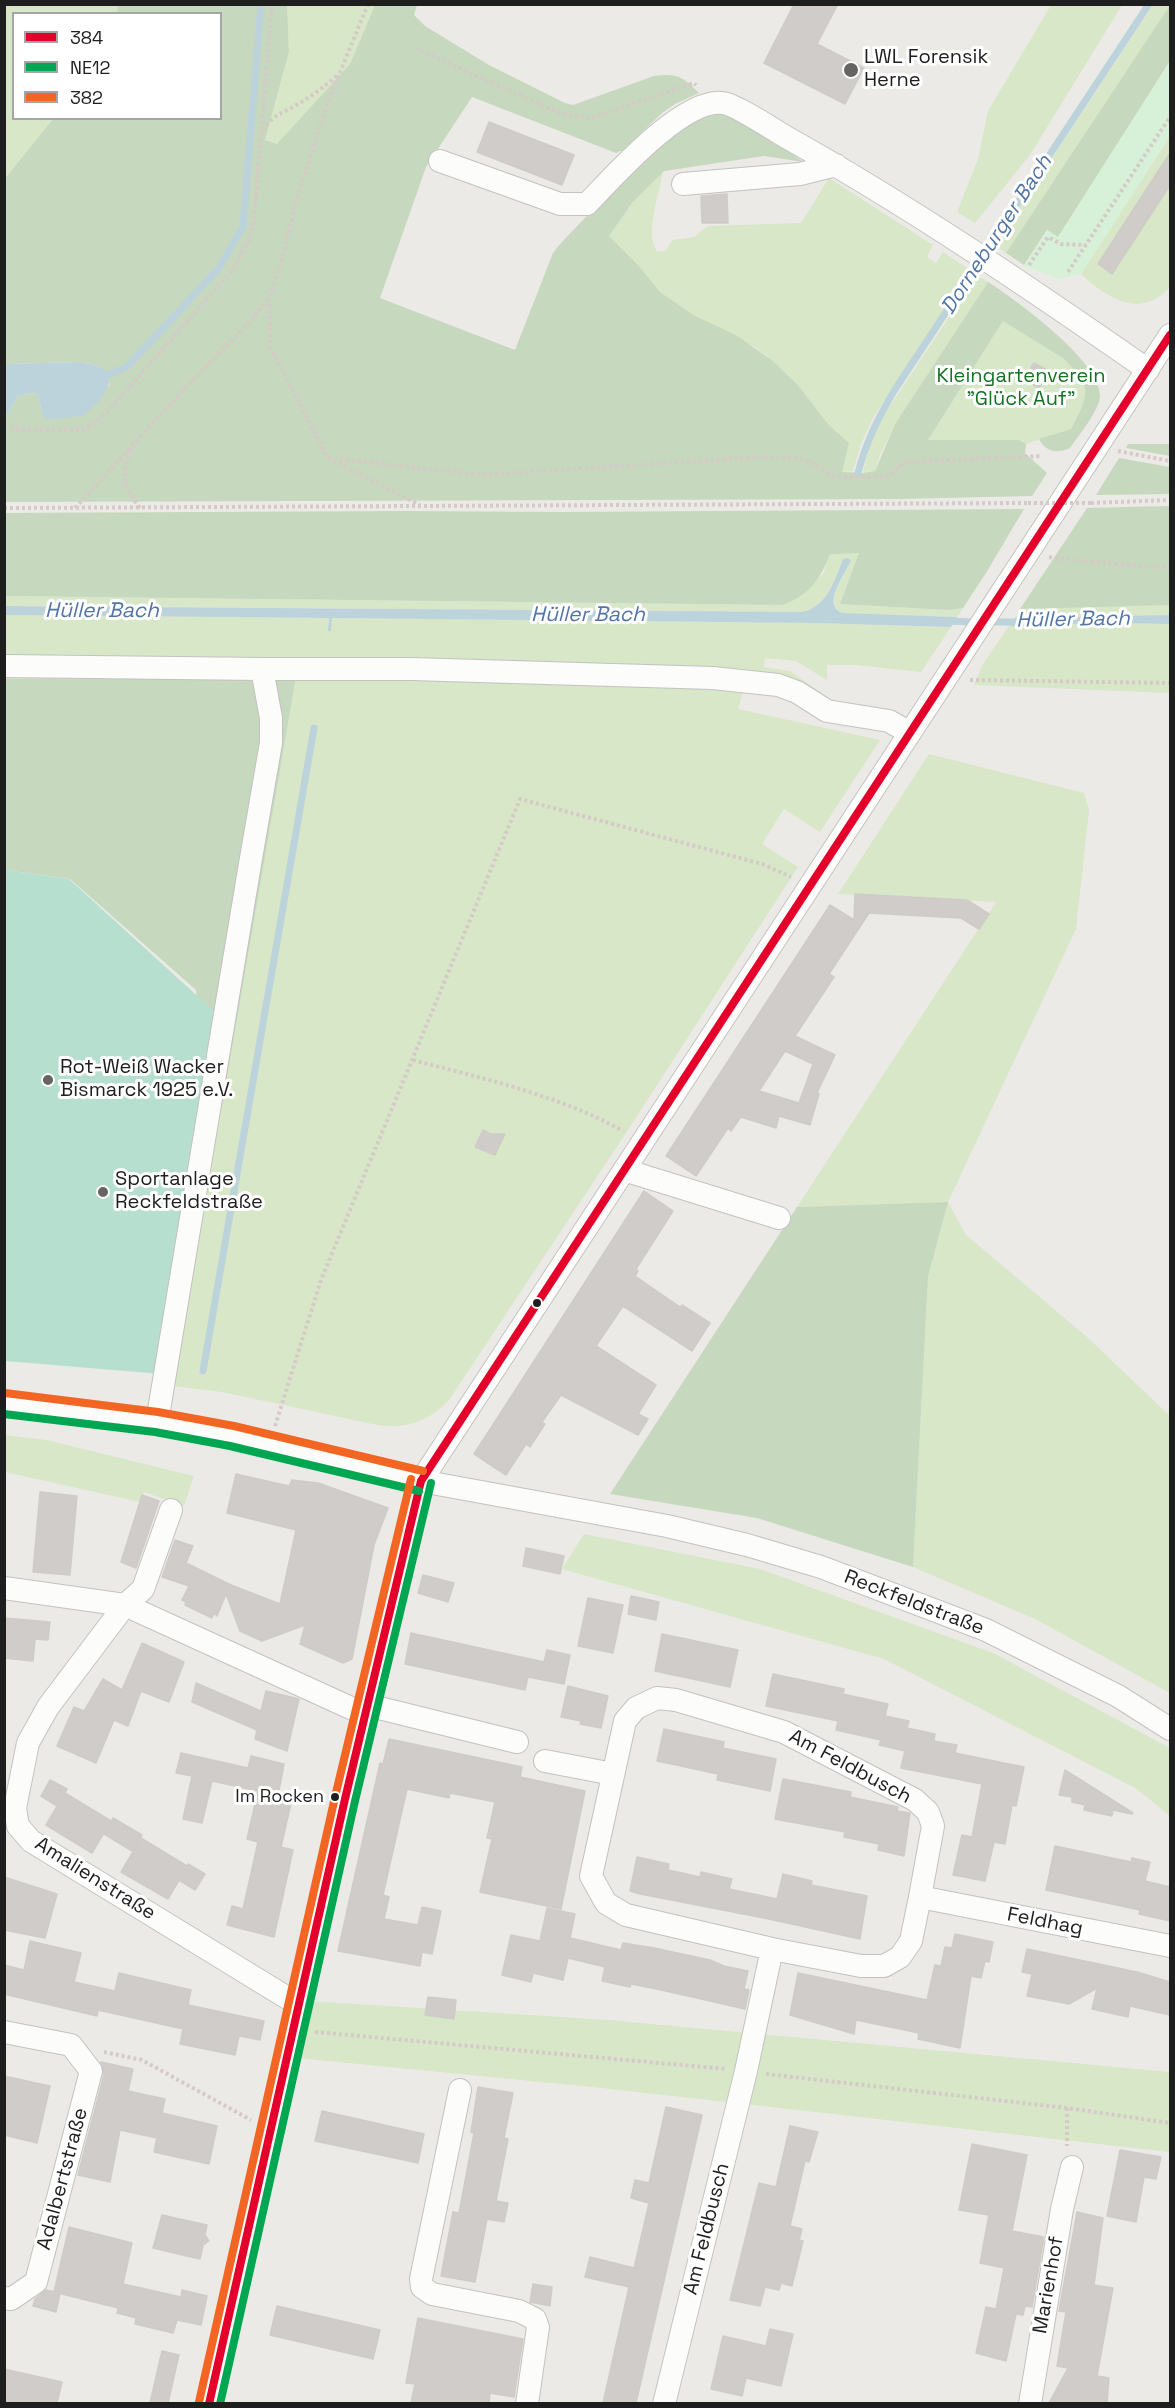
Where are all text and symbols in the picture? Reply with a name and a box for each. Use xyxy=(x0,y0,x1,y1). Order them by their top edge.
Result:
legend xyxy=(12,12,222,120)
text: 384 xyxy=(70,26,103,49)
place label: LWL Forensik Herne xyxy=(864,46,988,93)
text: NE12 xyxy=(70,56,110,79)
marker: LWL Forensik Herne xyxy=(842,61,860,79)
text: 382 xyxy=(70,86,103,109)
water label: Dorneburger Bach xyxy=(936,151,1058,319)
park label: Kleingartenverein "Glück Auf" xyxy=(936,365,1106,412)
water label: Hüller Bach xyxy=(45,598,159,624)
water label: Hüller Bach xyxy=(531,602,645,628)
water label: Hüller Bach xyxy=(1016,606,1130,634)
place label: Rot-Weiß Wacker Bismarck 1925 e.V. xyxy=(60,1056,233,1103)
marker: Rot-Weiß Wacker Bismarck 1925 e.V. xyxy=(41,1073,55,1087)
place label: Sportanlage Reckfeldstraße xyxy=(115,1168,263,1215)
marker: Sportanlage Reckfeldstraße xyxy=(96,1185,110,1199)
unlabelled marker xyxy=(531,1297,543,1309)
street label: Reckfeldstraße xyxy=(841,1565,987,1641)
street label: Am Feldbusch xyxy=(785,1725,915,1809)
place label: Im Rocken xyxy=(235,1786,324,1808)
marker: Im Rocken xyxy=(329,1791,341,1803)
street label: Amalienstraße xyxy=(30,1832,160,1926)
street label: Feldhag xyxy=(1005,1903,1085,1941)
street label: Adalbertstraße xyxy=(33,2105,93,2253)
street label: Am Feldbusch xyxy=(679,2161,735,2297)
street label: Marienhof xyxy=(1029,2234,1069,2336)

